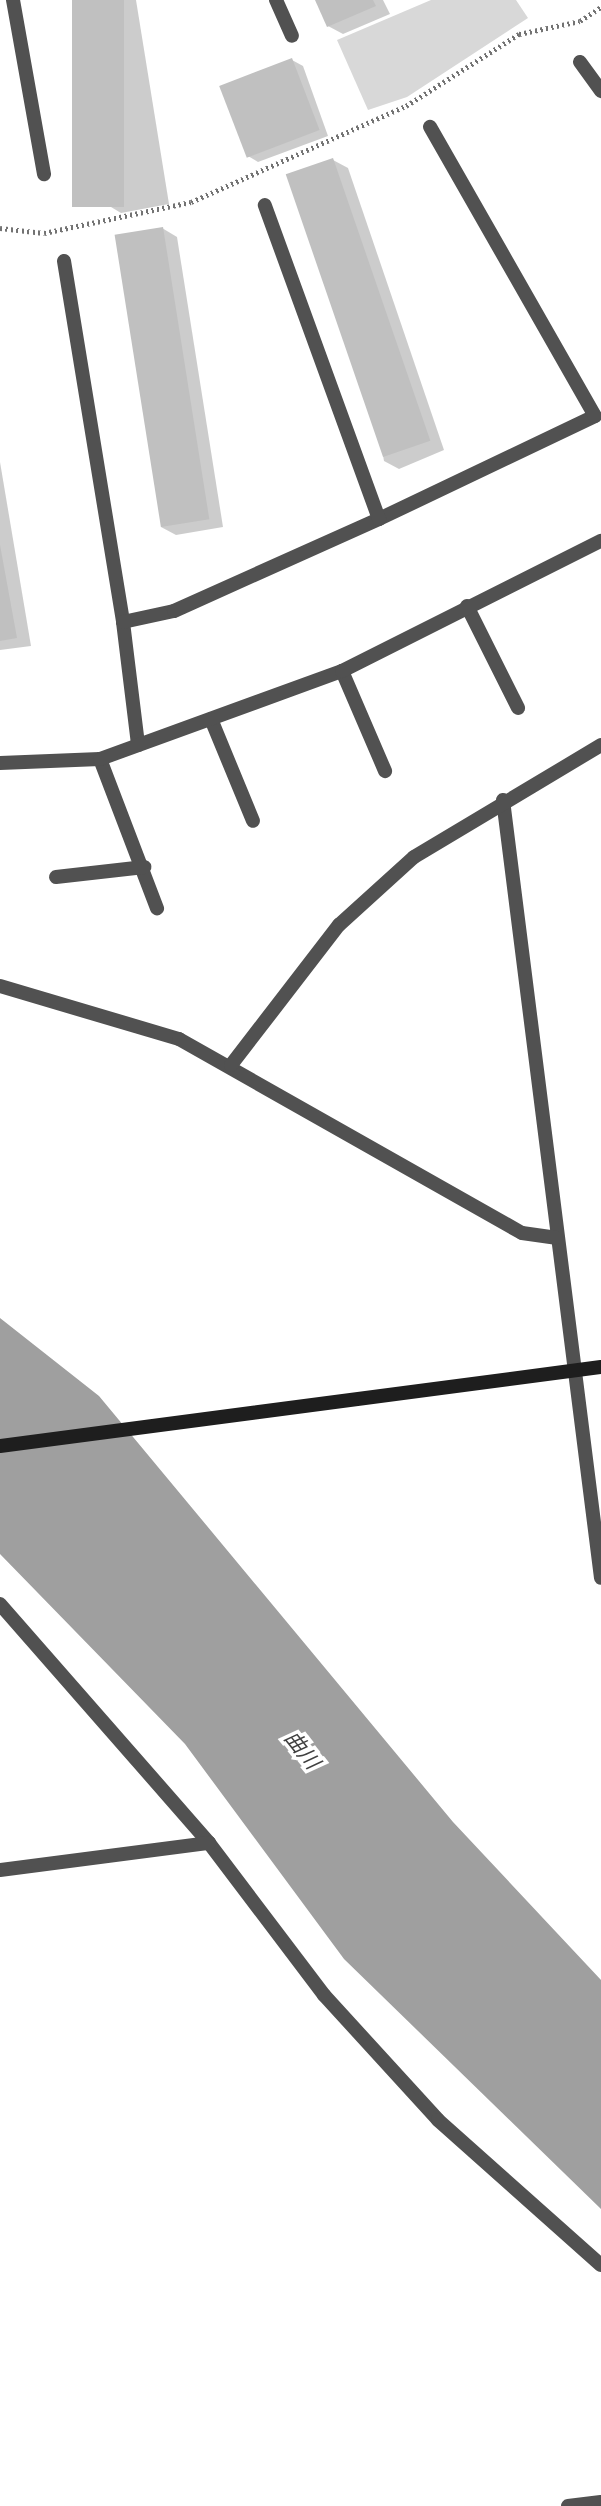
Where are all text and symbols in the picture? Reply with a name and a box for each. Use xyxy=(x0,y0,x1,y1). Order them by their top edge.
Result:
water label: 曲川 xyxy=(279,1726,325,1774)

